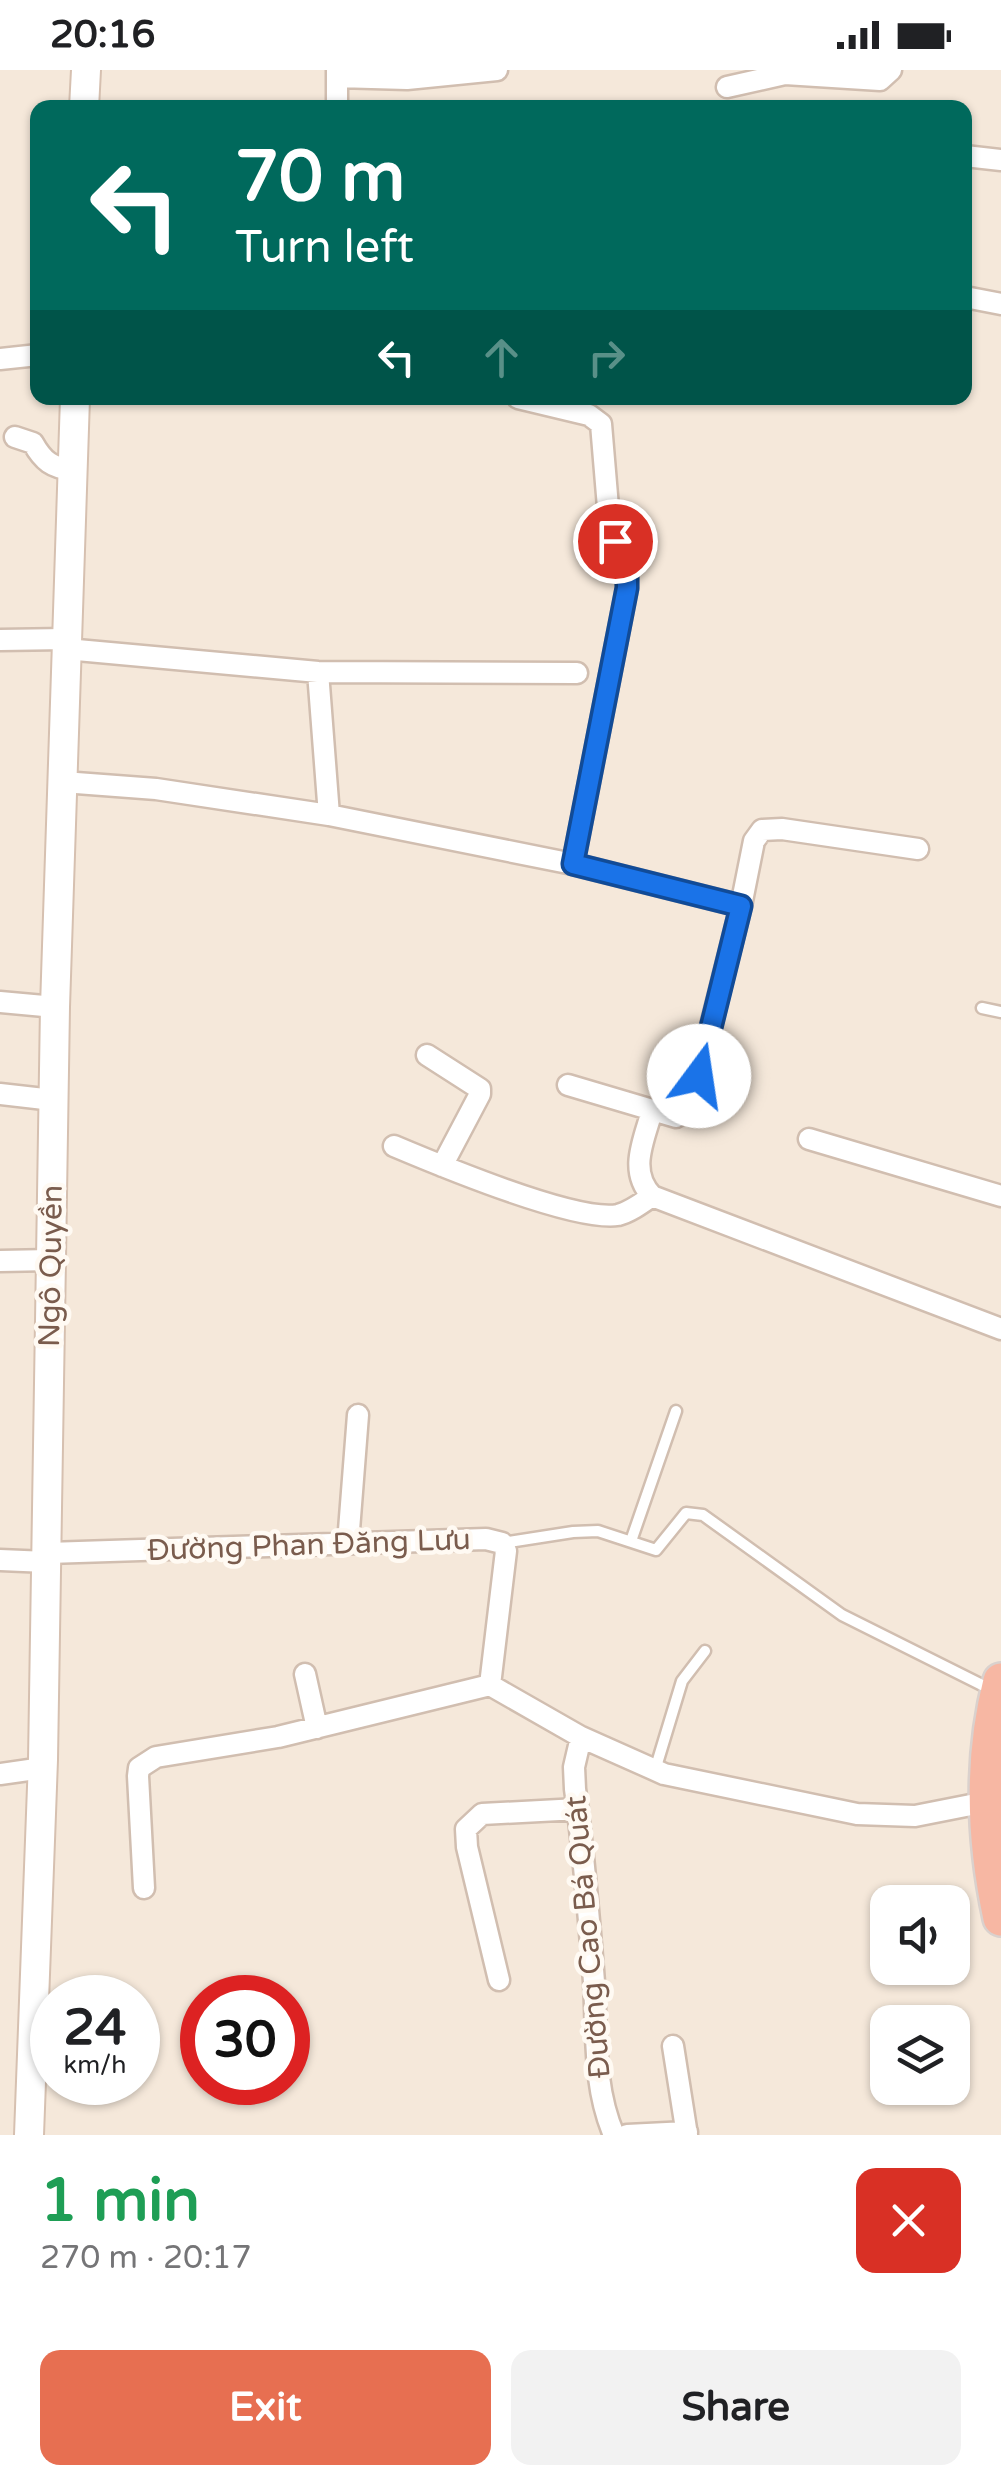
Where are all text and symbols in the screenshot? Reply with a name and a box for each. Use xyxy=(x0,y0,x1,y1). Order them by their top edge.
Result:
text: 20:16 xyxy=(50,12,155,58)
text: 70 m xyxy=(235,136,405,220)
icon: left xyxy=(70,140,200,270)
text: Turn left xyxy=(235,221,414,275)
icon: left xyxy=(369,330,424,385)
icon: ahead xyxy=(474,330,529,385)
icon: right xyxy=(579,330,634,385)
pin xyxy=(573,499,658,584)
icon: arrive xyxy=(588,514,643,569)
position arrow xyxy=(647,1024,751,1128)
street label: Ngô Quyền xyxy=(31,1185,71,1347)
street label: Đường Phan Đăng Lưu xyxy=(147,1521,471,1569)
street label: Đường Cao Bá Quát xyxy=(557,1794,619,2080)
map controls xyxy=(870,1885,970,2105)
button: sound xyxy=(870,1885,970,1985)
speed limit sign: 30 xyxy=(180,1975,310,2105)
text: 24 xyxy=(64,1998,126,2058)
button: layers xyxy=(870,2005,970,2105)
text: km/h xyxy=(64,2050,126,2080)
text: 1 min xyxy=(40,2165,200,2237)
button: close xyxy=(856,2168,961,2273)
text: 270 m · 20:17 xyxy=(40,2239,252,2277)
button: Exit xyxy=(40,2350,491,2465)
button: Share xyxy=(511,2350,961,2465)

